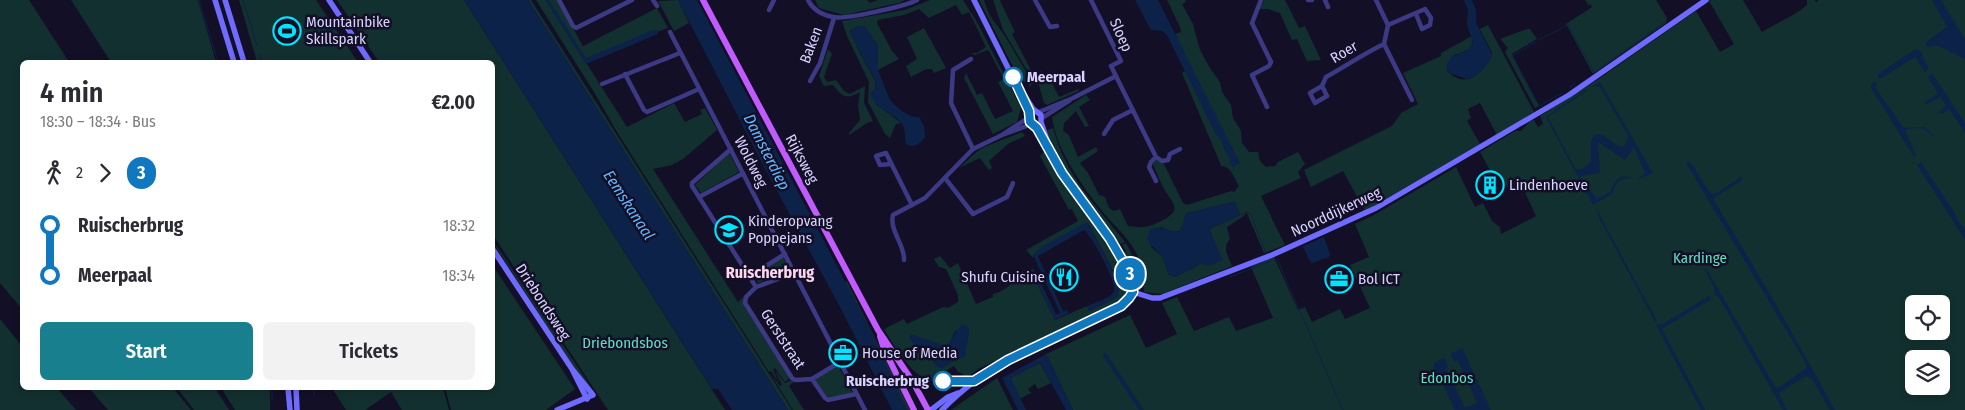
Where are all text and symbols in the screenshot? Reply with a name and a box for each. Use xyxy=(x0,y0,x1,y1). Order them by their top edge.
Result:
place label: Mountainbike Skillspark xyxy=(306,13,390,48)
sports icon: Mountainbike Skillspark xyxy=(272,16,302,46)
street label: Sloep xyxy=(1106,16,1136,54)
street label: Baken xyxy=(796,24,826,66)
street label: Roer xyxy=(1327,37,1361,67)
marker: Meerpaal xyxy=(1003,67,1023,87)
place label: Meerpaal xyxy=(1027,68,1086,86)
text: 4 min xyxy=(40,76,104,109)
text: €2.00 xyxy=(431,91,475,114)
water label: Damsterdiep xyxy=(740,111,794,193)
text: 18:30 – 18:34 · Bus xyxy=(40,112,156,131)
street label: Rijksweg xyxy=(782,131,822,187)
street label: Woldweg xyxy=(730,133,772,191)
icon: walk xyxy=(40,159,68,187)
icon: forward xyxy=(91,159,119,187)
text: 3 xyxy=(137,162,146,184)
text: 2 xyxy=(76,163,83,182)
water label: Eemskanaal xyxy=(599,167,659,243)
building icon: Lindenhoeve xyxy=(1475,170,1505,200)
place label: Lindenhoeve xyxy=(1509,176,1588,194)
street label: Noorddijkerweg xyxy=(1288,183,1384,241)
place label: Kinderopvang Poppejans xyxy=(748,212,832,247)
text: Ruischerbrug xyxy=(78,214,183,237)
school or university icon: Kinderopvang Poppejans xyxy=(714,215,744,245)
text: 18:32 xyxy=(443,216,475,235)
park label: Kardinge xyxy=(1673,249,1727,267)
line badge: 3 xyxy=(1114,258,1146,290)
street label: Driebondsweg xyxy=(512,260,574,344)
restaurant icon: Shufu Cuisine xyxy=(1049,262,1079,292)
district label: Ruischerbrug xyxy=(726,263,814,282)
text: 3 xyxy=(1126,263,1134,285)
text: Meerpaal xyxy=(78,264,152,287)
office icon: Bol ICT xyxy=(1324,264,1354,294)
text: 18:34 xyxy=(442,266,475,285)
place label: Shufu Cuisine xyxy=(961,268,1045,286)
place label: Bol ICT xyxy=(1358,270,1400,288)
map controls xyxy=(1905,295,1950,395)
button: locate xyxy=(1905,295,1950,340)
street label: Gerststraat xyxy=(757,306,809,372)
button: Start xyxy=(40,322,253,380)
button: Tickets xyxy=(263,322,475,380)
park label: Driebondsbos xyxy=(582,334,668,352)
office icon: House of Media xyxy=(828,338,858,368)
place label: House of Media xyxy=(862,344,957,362)
button: layers xyxy=(1905,350,1950,395)
park label: Edonbos xyxy=(1421,369,1473,387)
marker: Ruischerbrug xyxy=(933,371,953,391)
place label: Ruischerbrug xyxy=(846,372,930,390)

